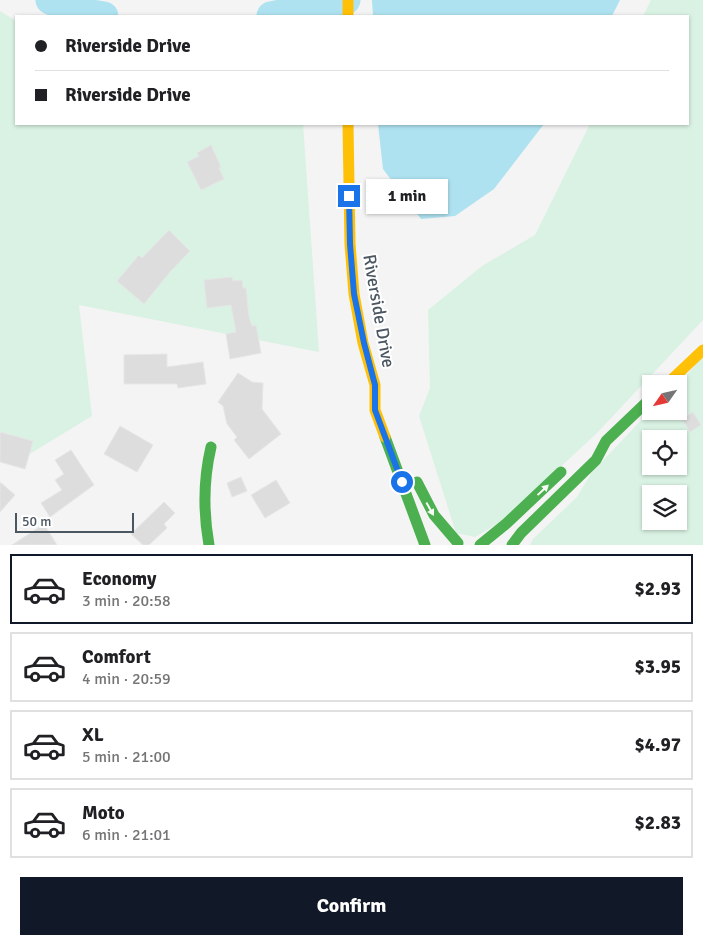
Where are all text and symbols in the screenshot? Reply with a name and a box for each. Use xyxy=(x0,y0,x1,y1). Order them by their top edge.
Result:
text: Riverside Drive xyxy=(65,34,191,58)
text: Riverside Drive xyxy=(65,83,191,107)
callout: 1 min xyxy=(366,178,449,214)
route end xyxy=(338,185,360,207)
text: 1 min xyxy=(388,186,426,206)
street label: Riverside Drive xyxy=(358,253,400,369)
north arrow xyxy=(642,375,688,420)
map controls xyxy=(642,375,687,530)
button: locate xyxy=(642,430,687,475)
route start xyxy=(391,471,413,493)
one-way arrow xyxy=(536,484,548,496)
button: layers xyxy=(642,485,687,530)
one-way arrow xyxy=(425,503,434,516)
scale bar xyxy=(15,510,134,533)
text: 50 m xyxy=(22,513,51,530)
icon: car xyxy=(22,567,67,612)
text: Economy xyxy=(82,567,156,591)
text: $2.93 xyxy=(635,577,681,601)
text: 3 min · 20:58 xyxy=(82,591,171,611)
icon: car xyxy=(22,645,67,690)
text: Comfort xyxy=(82,645,151,669)
text: $3.95 xyxy=(635,655,681,679)
text: 4 min · 20:59 xyxy=(82,669,171,689)
icon: car xyxy=(22,723,67,768)
text: XL xyxy=(82,723,104,747)
text: $4.97 xyxy=(635,733,681,757)
text: 5 min · 21:00 xyxy=(82,747,171,767)
icon: car xyxy=(22,801,67,846)
text: Moto xyxy=(82,801,125,825)
text: $2.83 xyxy=(635,811,681,835)
text: 6 min · 21:01 xyxy=(82,825,171,845)
button: Confirm xyxy=(20,877,683,935)

